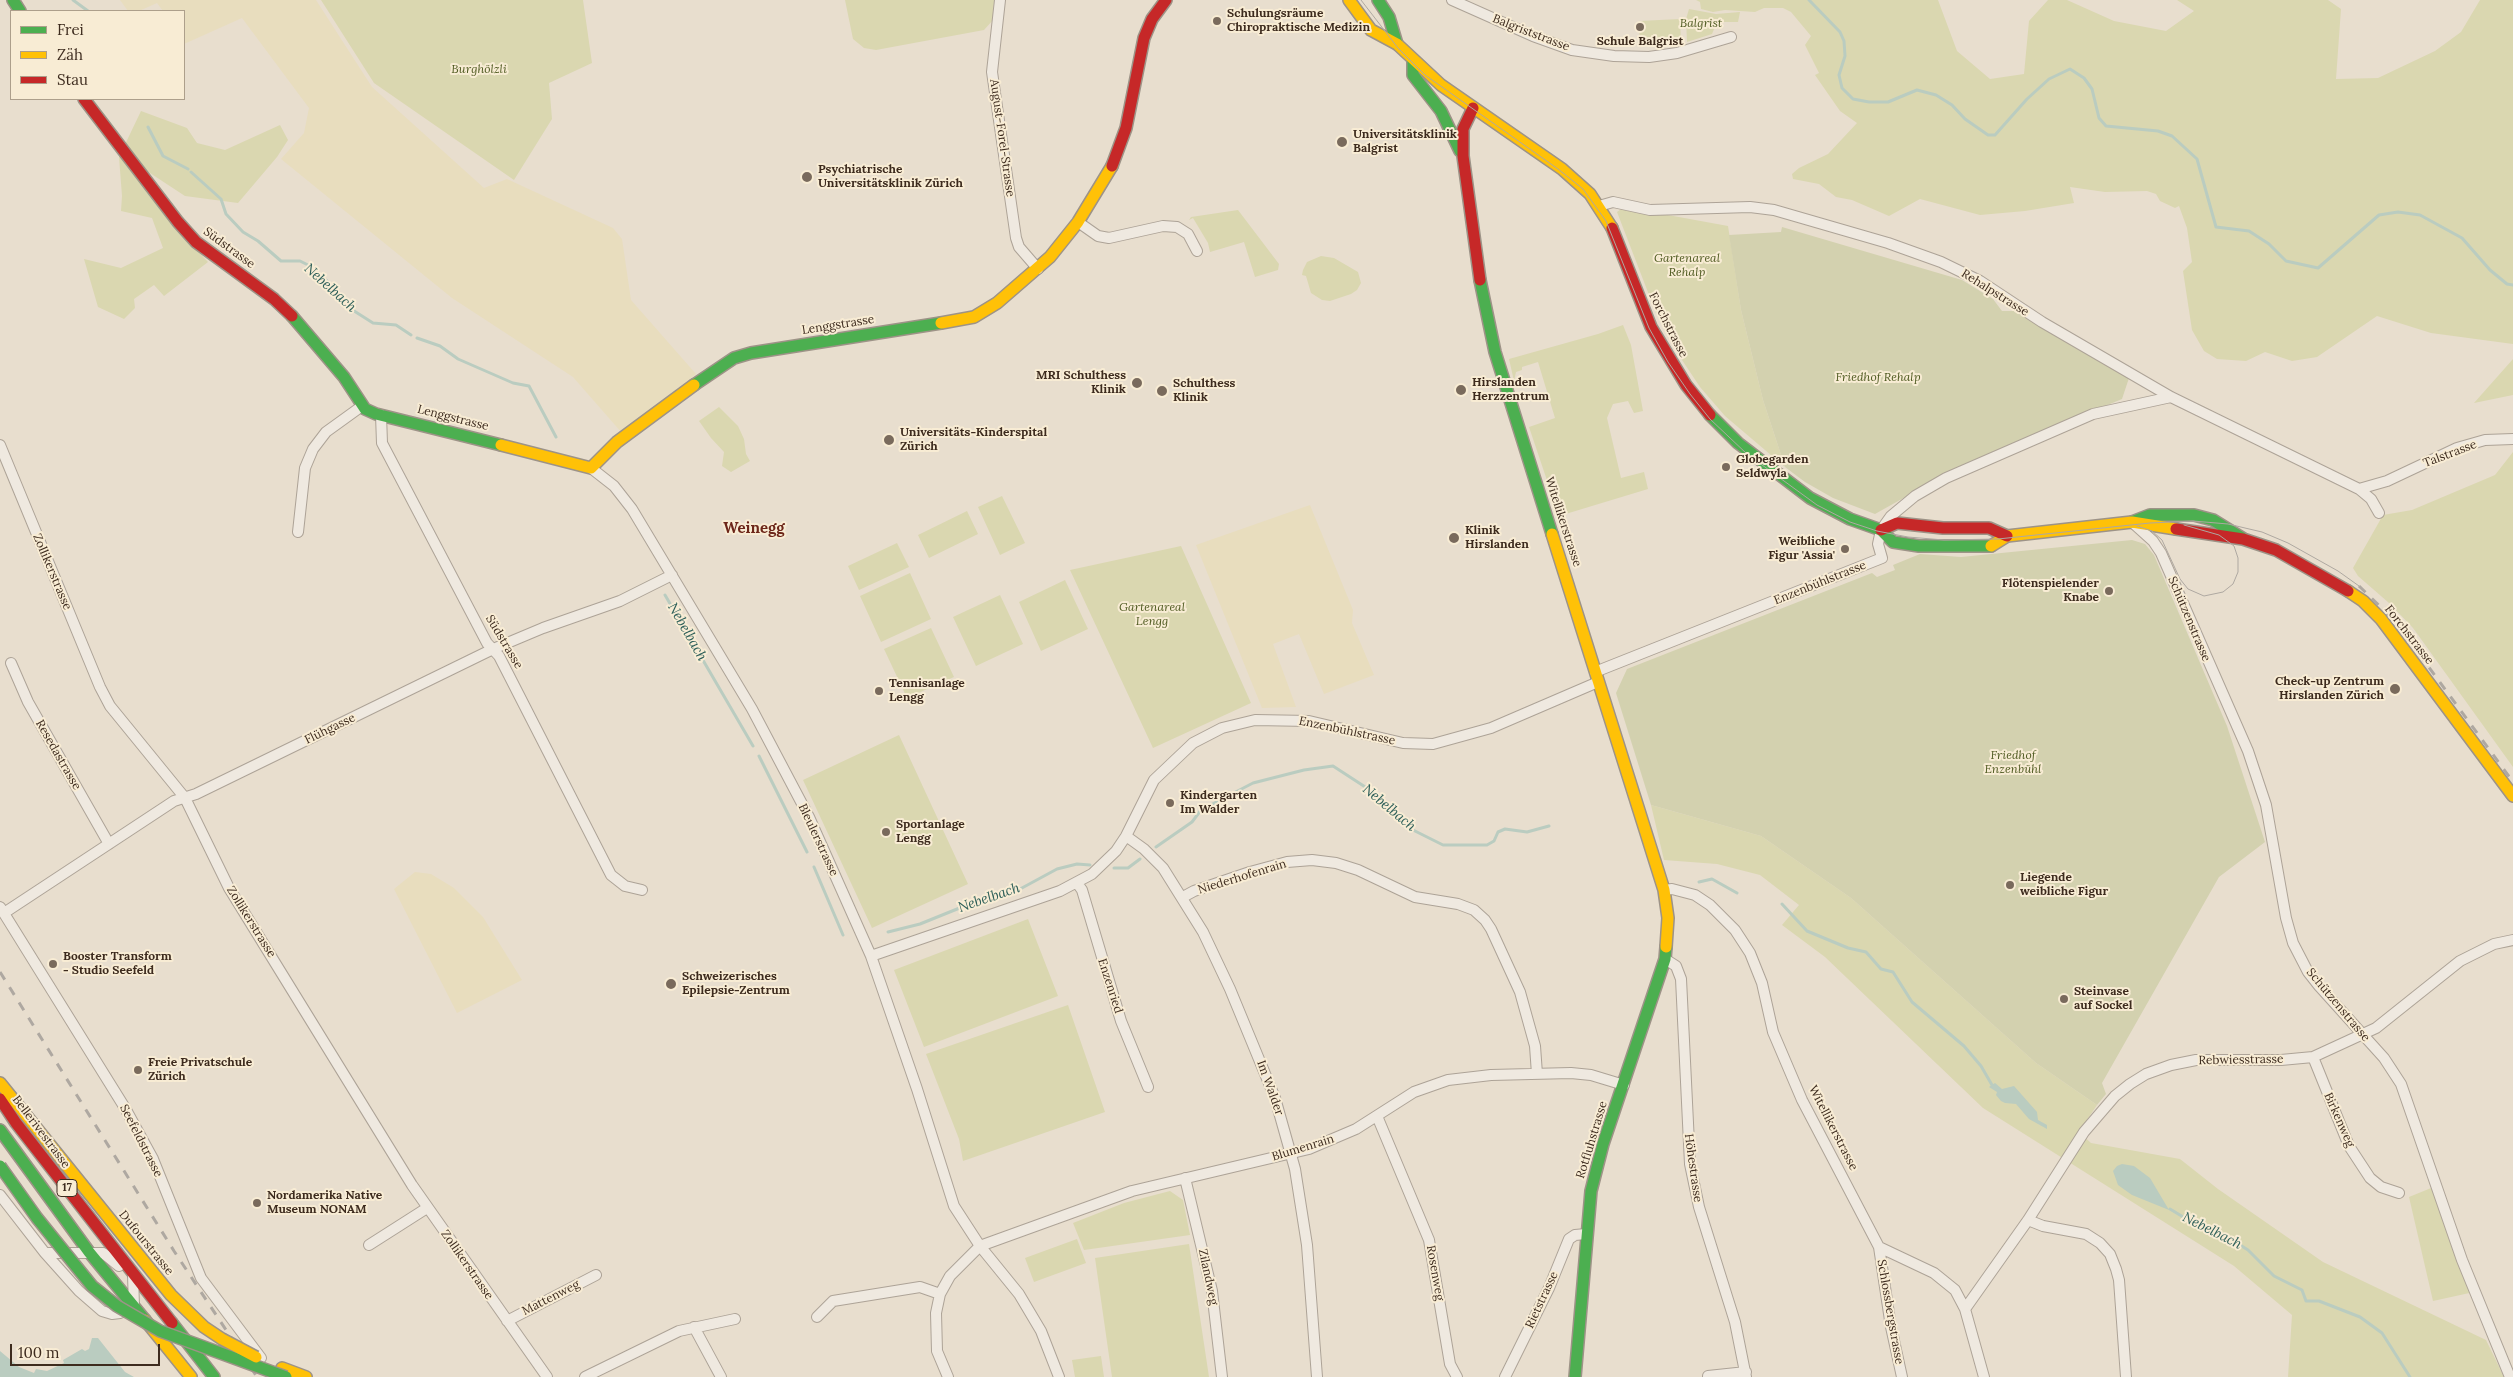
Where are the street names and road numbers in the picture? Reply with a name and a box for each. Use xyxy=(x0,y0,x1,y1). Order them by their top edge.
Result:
street label: Balgriststrasse xyxy=(1490,12,1572,54)
street label: August-Forel-Strasse xyxy=(987,78,1017,198)
street label: Südstrasse xyxy=(200,224,258,272)
street label: Rehalpstrasse xyxy=(1959,267,2031,319)
street label: Forchstrasse xyxy=(1645,290,1691,360)
street label: Lenggstrasse xyxy=(801,312,875,338)
street label: Lenggstrasse xyxy=(416,402,490,434)
street label: Talstrasse xyxy=(2421,437,2479,471)
street label: Witellikerstrasse xyxy=(1542,475,1584,569)
street label: Zollikerstrasse xyxy=(29,532,75,612)
street label: Enzenbühlstrasse xyxy=(1772,558,1868,608)
street label: Schützenstrasse xyxy=(2165,574,2213,664)
street label: Forchstrasse xyxy=(2381,603,2437,667)
street label: Südstrasse xyxy=(482,612,526,672)
street label: Flühgasse xyxy=(302,711,358,747)
street label: Enzenbühlstrasse xyxy=(1297,714,1397,748)
street label: Resedastrasse xyxy=(32,717,84,793)
street label: Bleulerstrasse xyxy=(795,801,841,879)
street label: Niederhofenrain xyxy=(1196,857,1288,897)
street label: Zollikerstrasse xyxy=(223,884,279,960)
street label: Enzenried xyxy=(1094,957,1126,1015)
street label: Schützenstrasse xyxy=(2303,965,2373,1045)
street label: Rebwiesstrasse xyxy=(2198,1052,2284,1068)
street label: Im Walder xyxy=(1253,1058,1287,1118)
street label: Witellikerstrasse xyxy=(1805,1083,1861,1173)
street label: Birkenweg xyxy=(2321,1090,2357,1150)
street label: Bellerivestrasse xyxy=(9,1093,73,1171)
street label: Rotfluhstrasse xyxy=(1573,1100,1611,1180)
street label: Seefeldstrasse xyxy=(116,1102,166,1180)
street label: Blumenrain xyxy=(1270,1132,1336,1164)
street label: Höhestrasse xyxy=(1681,1133,1705,1203)
road number: 17 xyxy=(57,1180,77,1196)
street label: Dufourstrasse xyxy=(116,1208,176,1278)
street label: Zollikerstrasse xyxy=(438,1228,496,1302)
street label: Rosenweg xyxy=(1423,1244,1447,1302)
street label: Zilandweg xyxy=(1195,1248,1221,1306)
street label: Schlossbergstrasse xyxy=(1874,1258,1906,1366)
street label: Rietstrasse xyxy=(1523,1269,1561,1331)
street label: Mattenweg xyxy=(520,1277,582,1319)

